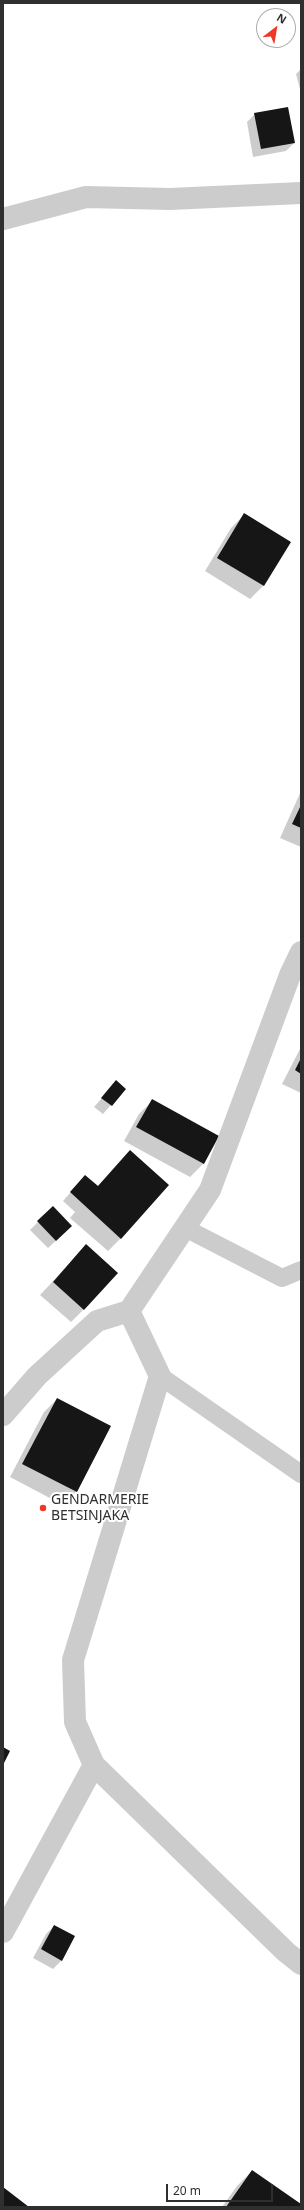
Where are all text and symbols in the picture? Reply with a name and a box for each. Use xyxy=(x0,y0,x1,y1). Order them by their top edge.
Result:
north arrow xyxy=(256,8,296,48)
text: N xyxy=(274,9,290,27)
place label: GENDARMERIE BETSINJAKA xyxy=(51,1492,149,1524)
marker: GENDARMERIE BETSINJAKA xyxy=(38,1503,48,1513)
scale bar xyxy=(168,2176,275,2202)
text: 20 m xyxy=(173,2182,201,2199)

